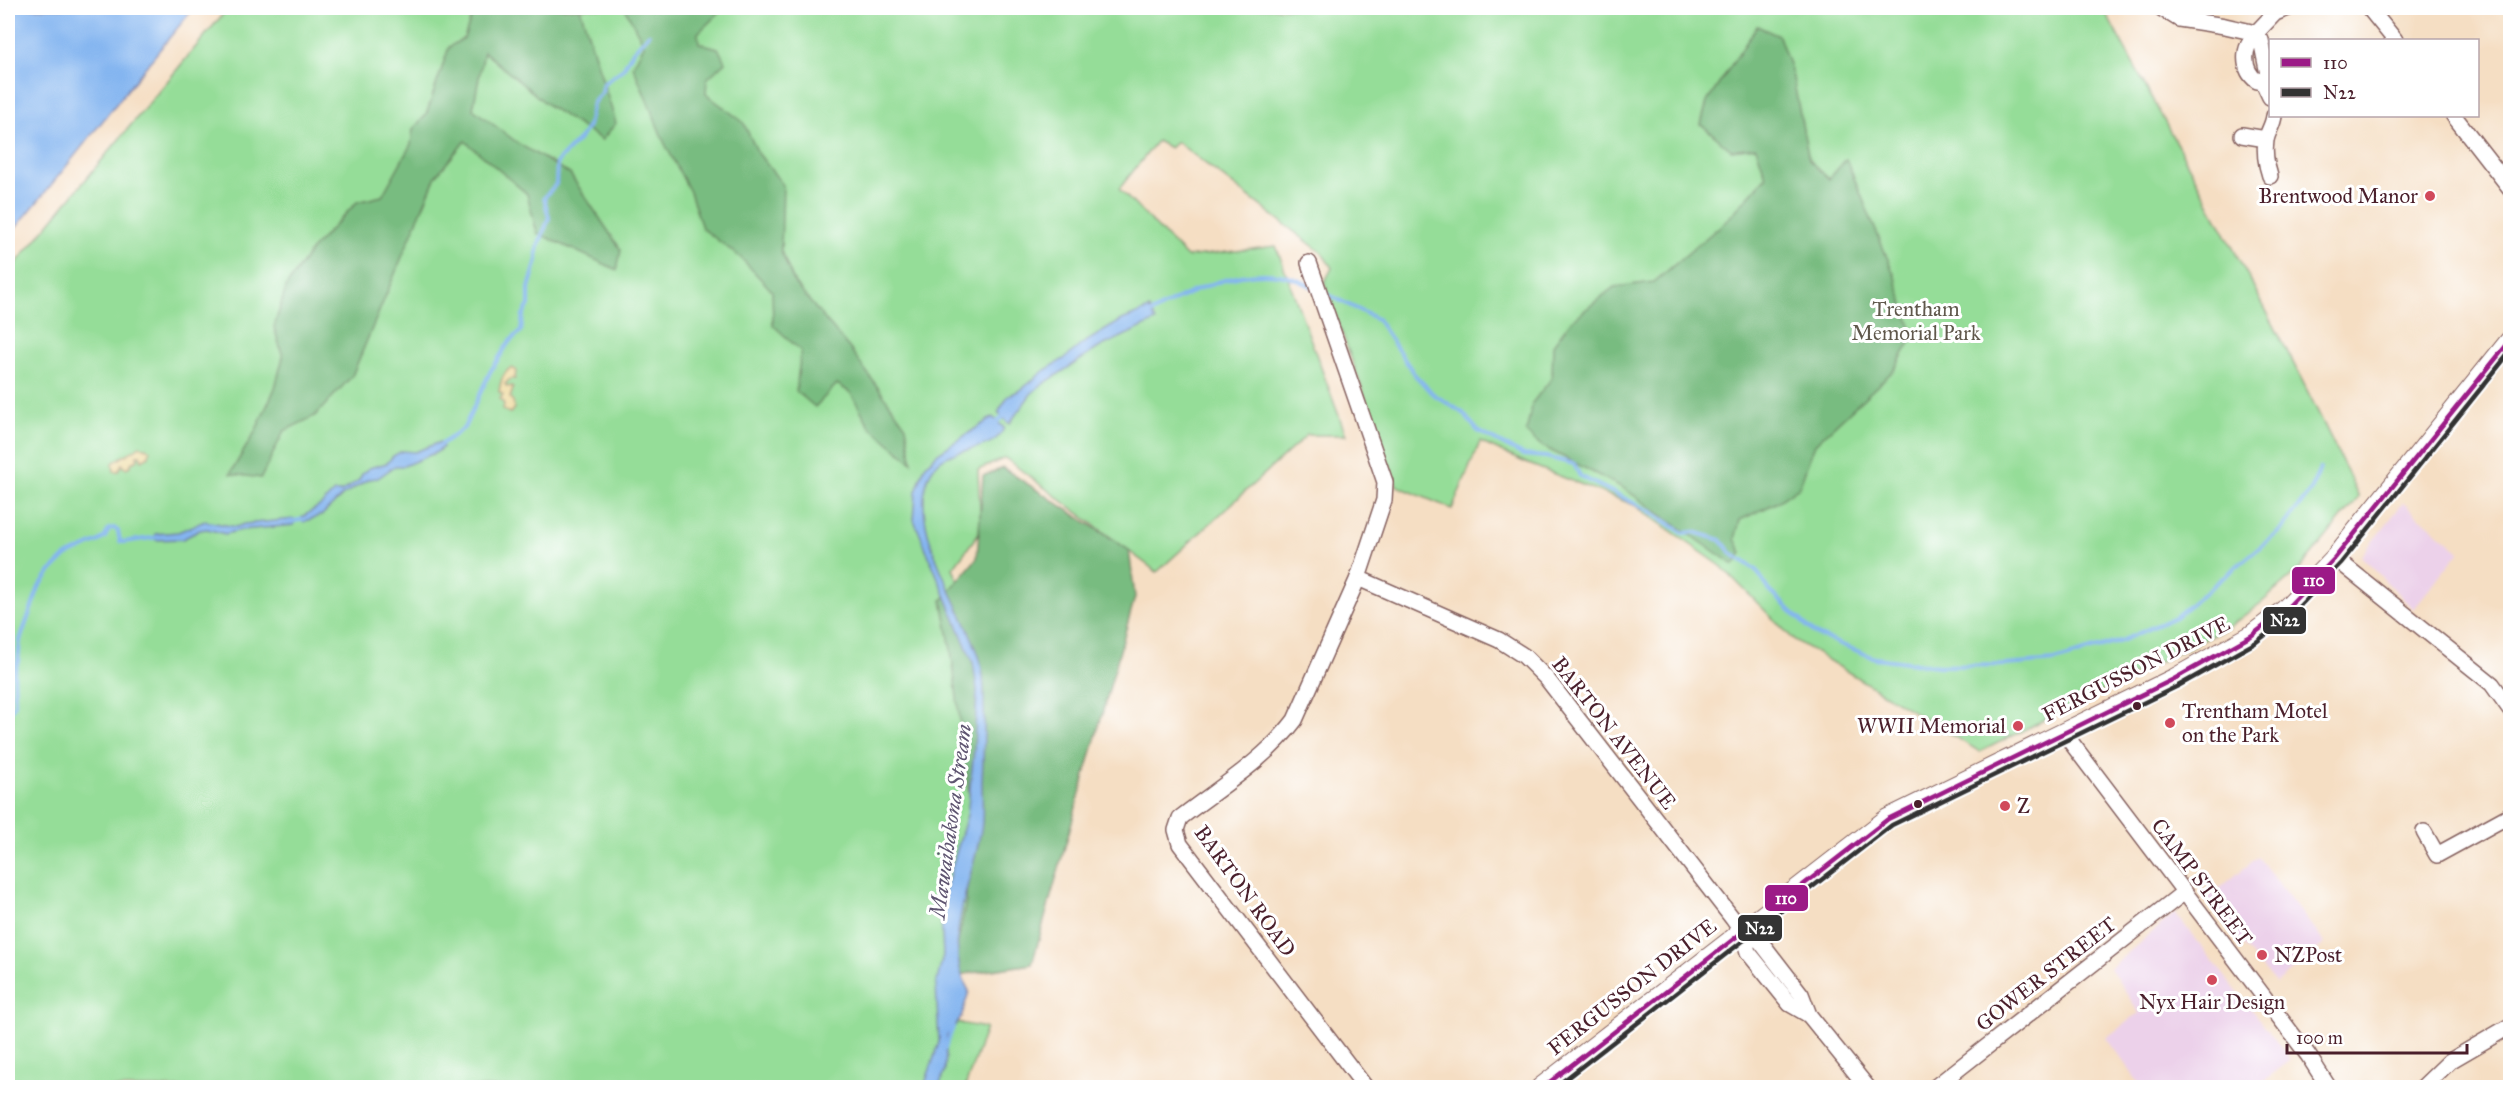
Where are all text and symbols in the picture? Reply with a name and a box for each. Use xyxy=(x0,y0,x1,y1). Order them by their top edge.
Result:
legend xyxy=(2269,39,2479,117)
text: 110 xyxy=(2323,52,2348,74)
text: N22 xyxy=(2323,82,2356,104)
place label: Brentwood Manor xyxy=(2258,183,2418,209)
marker: Brentwood Manor xyxy=(2423,189,2437,203)
park label: Trentham Memorial Park xyxy=(1851,296,1981,346)
line badge: 110 xyxy=(2291,566,2336,595)
text: 110 xyxy=(2303,571,2325,590)
line badge: N22 xyxy=(2262,606,2307,635)
street label: FERGUSSON DRIVE xyxy=(2038,610,2234,728)
text: N22 xyxy=(2270,611,2301,630)
street label: BARTON AVENUE xyxy=(1546,651,1682,815)
place label: Trentham Motel on the Park xyxy=(2182,698,2328,748)
unlabelled marker xyxy=(2131,700,2143,712)
place label: WWII Memorial xyxy=(1857,713,2006,739)
marker: Trentham Motel on the Park xyxy=(2163,716,2177,730)
marker: WWII Memorial xyxy=(2011,719,2025,733)
water label: Mawaihakona Stream xyxy=(923,722,978,922)
place label: Z xyxy=(2017,793,2030,819)
unlabelled marker xyxy=(1912,798,1924,810)
marker: Z xyxy=(1998,799,2012,813)
street label: CAMP STREET xyxy=(2146,813,2258,951)
street label: BARTON ROAD xyxy=(1189,820,1301,962)
line badge: 110 xyxy=(1764,884,1809,912)
text: 110 xyxy=(1775,889,1797,908)
street label: GOWER STREET xyxy=(1971,911,2121,1037)
street label: FERGUSSON DRIVE xyxy=(1542,913,1722,1061)
line badge: N22 xyxy=(1737,914,1783,942)
text: N22 xyxy=(1745,919,1776,938)
place label: NZPost xyxy=(2274,942,2343,968)
marker: NZPost xyxy=(2255,948,2269,962)
marker: Nyx Hair Design xyxy=(2205,973,2219,987)
place label: Nyx Hair Design xyxy=(2139,989,2285,1015)
scale bar xyxy=(2287,1017,2467,1055)
text: 100 m xyxy=(2296,1027,2343,1049)

